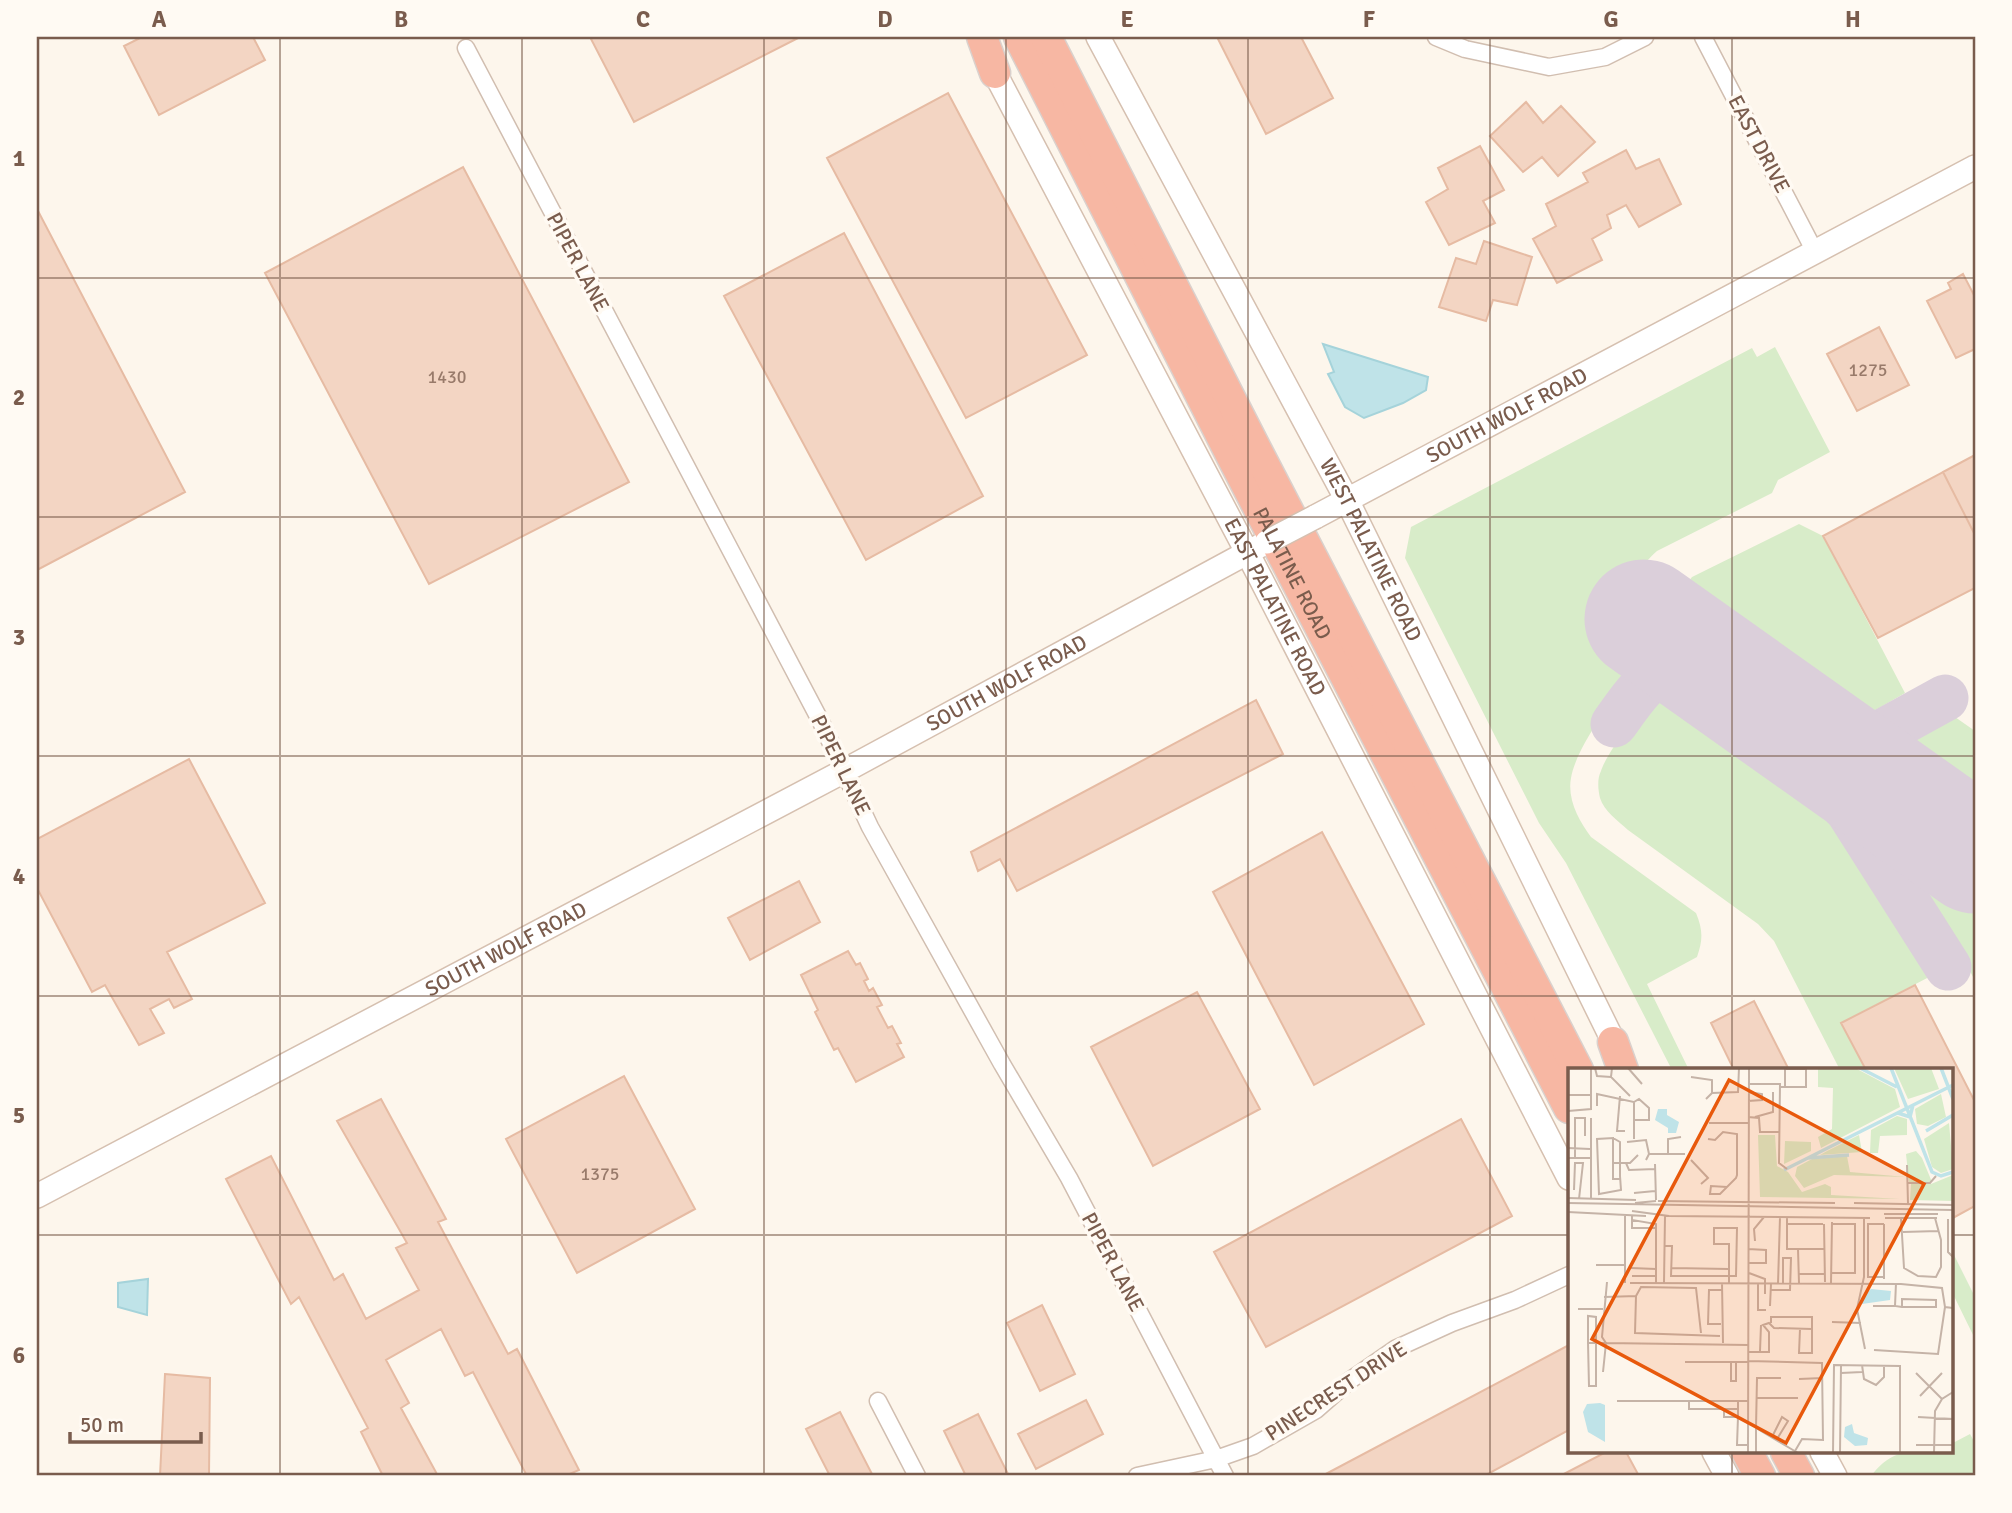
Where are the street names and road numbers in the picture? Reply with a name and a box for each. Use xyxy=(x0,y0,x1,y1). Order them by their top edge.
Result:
street label: EAST DRIVE xyxy=(1722,91,1796,197)
street label: PIPER LANE xyxy=(541,208,615,316)
street label: SOUTH WOLF ROAD xyxy=(1422,362,1592,469)
street label: WEST PALATINE ROAD xyxy=(1314,454,1427,646)
street label: PALATINE ROAD xyxy=(1247,503,1337,644)
street label: EAST PALATINE ROAD xyxy=(1219,514,1332,700)
street label: SOUTH WOLF ROAD xyxy=(922,629,1091,737)
street label: PIPER LANE xyxy=(805,710,877,820)
street label: SOUTH WOLF ROAD xyxy=(421,896,591,1002)
street label: PIPER LANE xyxy=(1076,1208,1150,1316)
street label: PINECREST DRIVE xyxy=(1260,1336,1412,1446)

